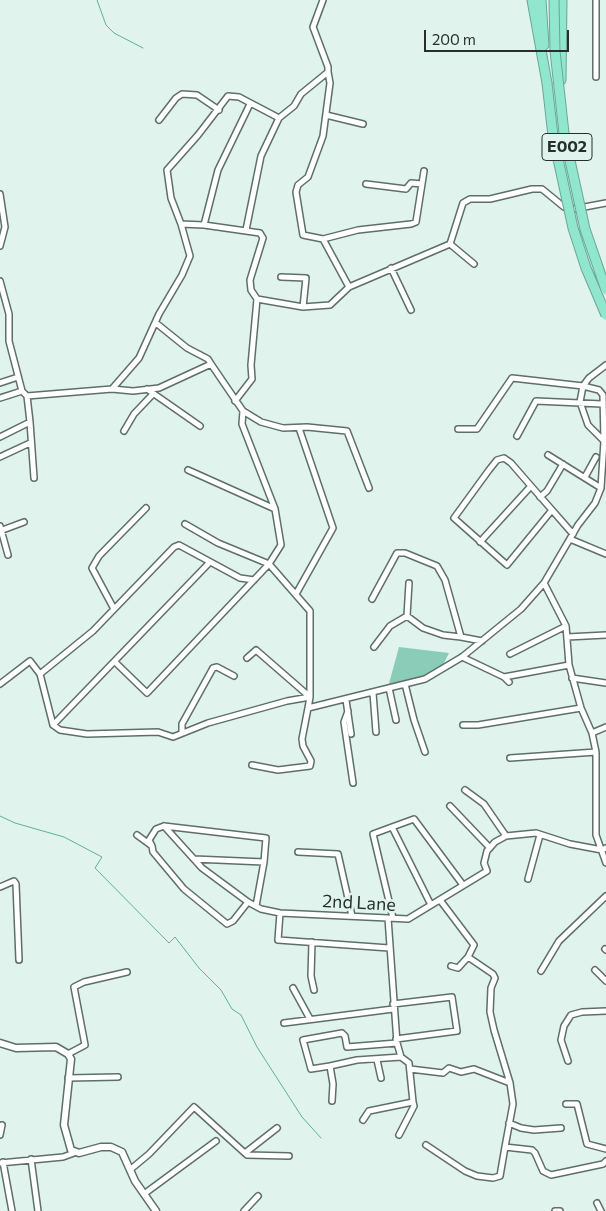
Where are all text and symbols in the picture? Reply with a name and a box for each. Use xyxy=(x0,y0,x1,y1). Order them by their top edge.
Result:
scale bar xyxy=(426,20,571,52)
text: 200 m xyxy=(432,30,476,48)
road number: E002 xyxy=(542,134,592,160)
street label: 2nd Lane xyxy=(322,890,396,916)

